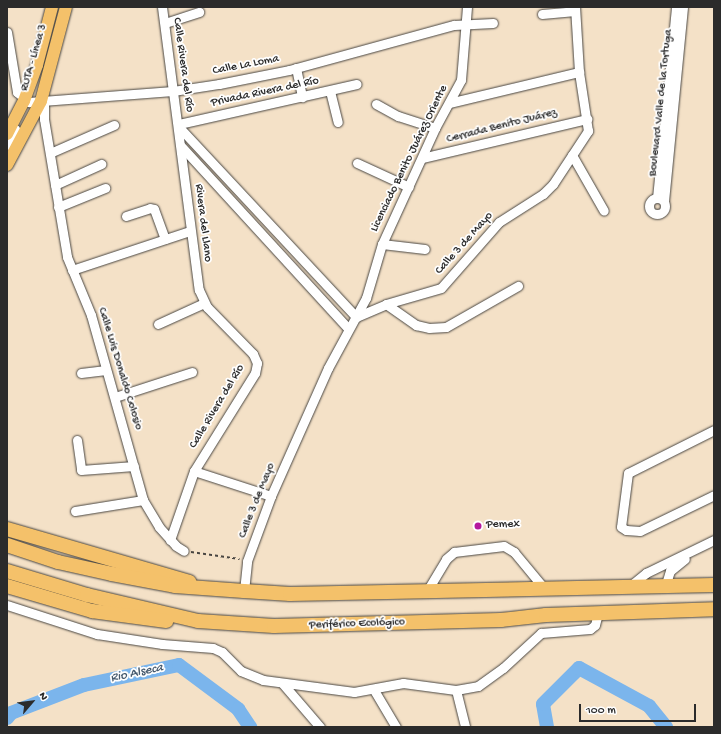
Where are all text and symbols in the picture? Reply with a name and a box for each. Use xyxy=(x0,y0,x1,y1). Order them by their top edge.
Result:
street label: Calle Rivera del Río xyxy=(168,17,196,113)
street label: RUTA - Línea 3 xyxy=(19,23,51,93)
street label: Boulevard Valle de la Tortuga xyxy=(647,29,677,177)
street label: Calle La Loma xyxy=(212,53,280,79)
street label: Privada Rivera del Río xyxy=(210,75,320,111)
street label: Licenciado Benito Juárez Oriente xyxy=(368,83,452,235)
street label: Cerrada Benito Juárez xyxy=(445,106,559,148)
street label: Rivera del Llano xyxy=(190,183,214,263)
street label: Calle 3 de Mayo xyxy=(433,210,497,278)
street label: Calle Luis Donaldo Colosio xyxy=(93,306,145,432)
street label: Calle Rivera del Río xyxy=(187,362,249,452)
street label: Calle 3 de Mayo xyxy=(236,461,280,541)
place label: Pemex xyxy=(486,519,520,533)
marker: Pemex xyxy=(473,521,483,531)
street label: Periférico Ecológico xyxy=(309,616,405,634)
water label: Rio Alseca xyxy=(109,661,165,687)
north arrow xyxy=(12,682,52,722)
text: N xyxy=(36,690,50,702)
scale bar xyxy=(581,696,698,722)
text: 100 m xyxy=(586,704,616,718)

